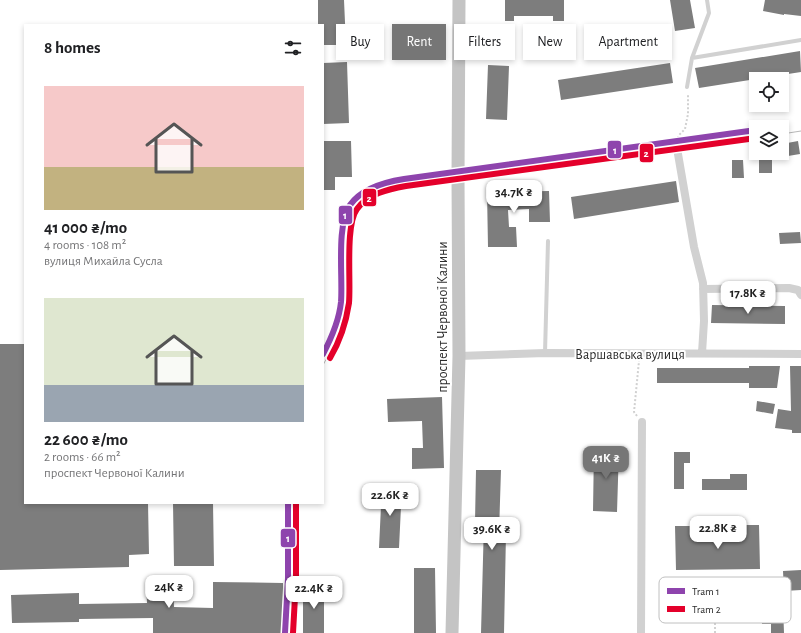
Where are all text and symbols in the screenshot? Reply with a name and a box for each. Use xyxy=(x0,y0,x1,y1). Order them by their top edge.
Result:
chip: Buy xyxy=(336,24,384,60)
chip: Rent xyxy=(392,24,446,60)
chip: Filters xyxy=(454,24,515,60)
chip: New xyxy=(523,24,576,60)
chip: Apartment xyxy=(584,24,672,60)
icon: filters xyxy=(282,37,304,59)
text: 8 homes xyxy=(44,39,101,56)
map controls xyxy=(749,72,789,160)
button: locate xyxy=(749,72,789,112)
icon: home xyxy=(138,112,210,184)
button: layers xyxy=(749,120,789,160)
line badge: 1 xyxy=(607,140,622,159)
line badge: 2 xyxy=(639,143,654,163)
text: 1 xyxy=(613,145,617,156)
text: 2 xyxy=(643,148,649,159)
pin: 34.7K ₴ xyxy=(477,180,551,214)
text: 34.7K ₴ xyxy=(495,186,533,199)
line badge: 2 xyxy=(362,188,377,207)
text: 2 xyxy=(366,193,372,204)
line badge: 1 xyxy=(338,205,353,225)
text: 1 xyxy=(343,210,347,221)
text: 41 000 ₴/mo xyxy=(44,219,127,236)
text: 4 rooms · 108 m² xyxy=(44,239,126,252)
street label: проспект Червоної Калини xyxy=(436,241,450,393)
text: вулиця Михайла Сусла xyxy=(44,255,163,268)
pin: 17.8K ₴ xyxy=(711,281,785,315)
text: 17.8K ₴ xyxy=(730,287,766,300)
icon: home xyxy=(138,324,210,396)
street label: Варшавська вулиця xyxy=(575,348,685,362)
text: 22 600 ₴/mo xyxy=(44,431,128,448)
pin: 41K ₴ xyxy=(578,446,634,480)
text: 2 rooms · 66 m² xyxy=(44,451,121,464)
text: 41K ₴ xyxy=(592,452,620,465)
text: проспект Червоної Калини xyxy=(44,467,185,480)
pin: 22.6K ₴ xyxy=(353,483,427,517)
text: 22.6K ₴ xyxy=(371,489,409,502)
pin: 22.8K ₴ xyxy=(681,516,755,550)
pin: 39.6K ₴ xyxy=(455,517,529,551)
text: 22.8K ₴ xyxy=(699,522,737,535)
text: 39.6K ₴ xyxy=(473,523,511,536)
line badge: 1 xyxy=(280,528,296,548)
text: 1 xyxy=(286,533,290,544)
pin: 24K ₴ xyxy=(141,575,197,609)
pin: 22.4K ₴ xyxy=(277,576,351,610)
legend xyxy=(659,577,791,623)
text: 24K ₴ xyxy=(154,581,184,594)
text: 22.4K ₴ xyxy=(295,582,333,595)
text: Tram 1 xyxy=(692,586,720,597)
text: Tram 2 xyxy=(692,604,721,615)

